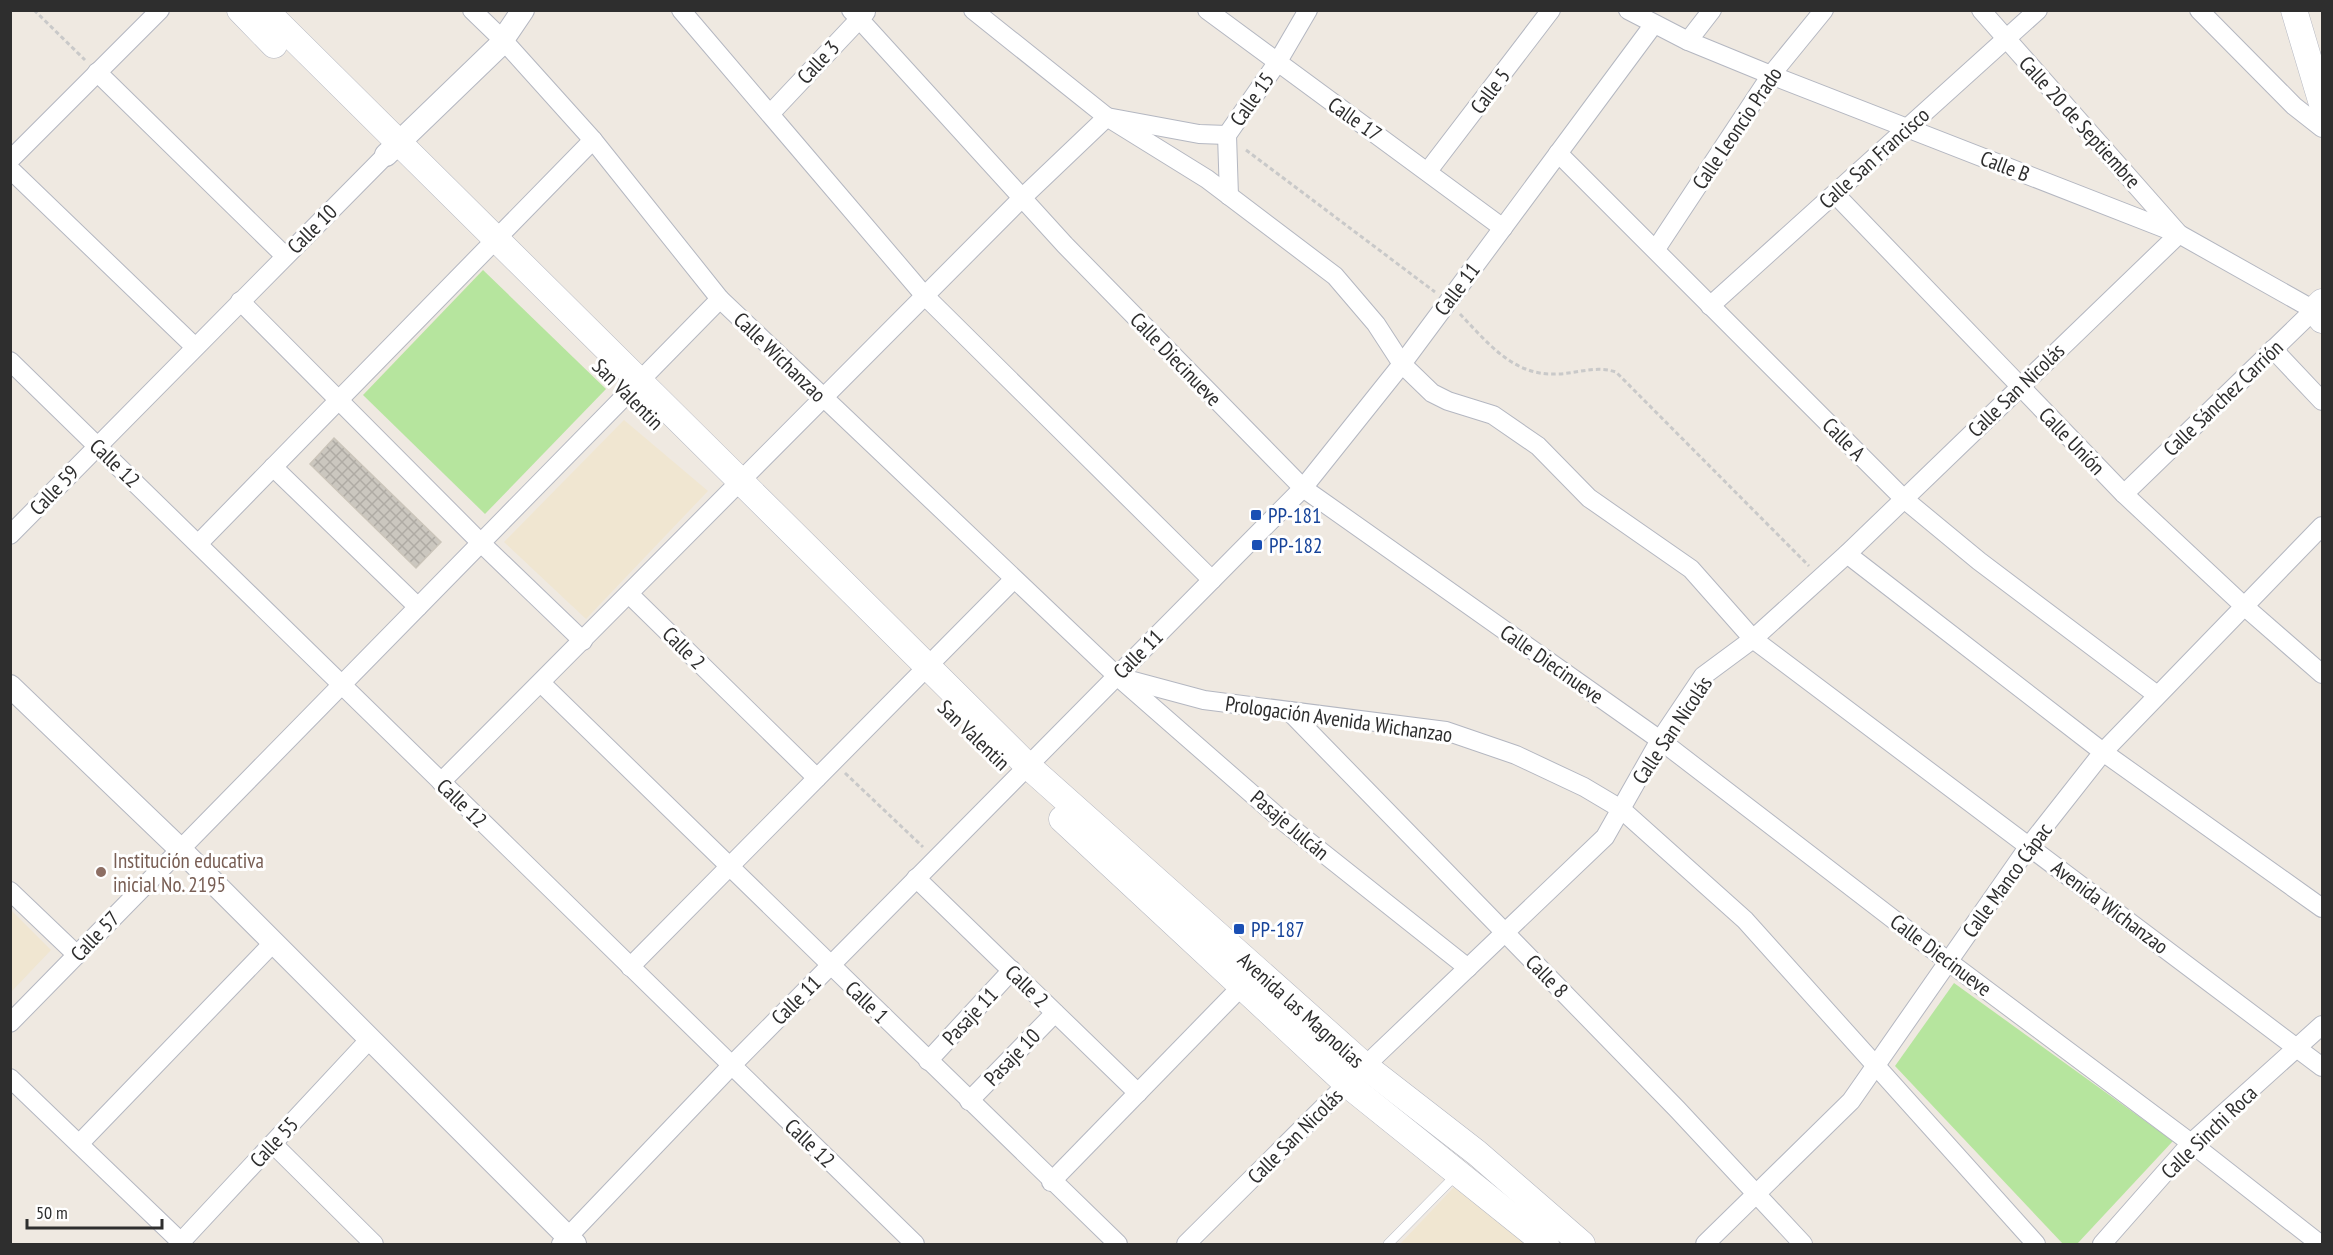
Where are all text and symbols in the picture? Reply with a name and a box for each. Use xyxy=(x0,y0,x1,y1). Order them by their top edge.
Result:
street label: Calle 3 xyxy=(791,34,845,90)
street label: Calle 20 de Septiembre xyxy=(2013,50,2147,194)
street label: Calle Leoncio Prado xyxy=(1686,62,1788,194)
street label: Calle 5 xyxy=(1464,63,1516,119)
street label: Calle 15 xyxy=(1224,67,1280,131)
street label: Calle 17 xyxy=(1323,91,1387,147)
street label: Calle San Francisco xyxy=(1813,101,1935,215)
street label: Calle B xyxy=(1977,144,2033,188)
street label: Calle 10 xyxy=(281,198,343,260)
street label: Calle 11 xyxy=(1428,257,1486,321)
street label: Calle Wichanzao xyxy=(728,306,832,408)
street label: Calle Diecinueve xyxy=(1125,306,1227,412)
street label: Calle Sánchez Carrión xyxy=(2157,334,2289,462)
street label: Calle San Nicolás xyxy=(1962,337,2070,443)
street label: San Valentin xyxy=(587,353,669,435)
street label: Calle Unión xyxy=(2033,402,2111,480)
street label: Calle A xyxy=(1817,412,1871,466)
street label: Calle 12 xyxy=(84,433,146,493)
street label: Calle 59 xyxy=(24,459,84,521)
place label: PP-181 xyxy=(1268,502,1321,529)
marker: PP-181 xyxy=(1249,508,1263,522)
place label: PP-182 xyxy=(1269,532,1322,559)
marker: PP-182 xyxy=(1250,538,1264,552)
street label: Calle Diecinueve xyxy=(1495,618,1609,710)
street label: Calle 2 xyxy=(657,621,711,675)
street label: Calle 11 xyxy=(1107,623,1169,685)
street label: Calle San Nicolás xyxy=(1626,671,1718,789)
street label: Prologación Avenida Wichanzao xyxy=(1224,690,1454,748)
street label: San Valentin xyxy=(932,694,1016,776)
street label: Calle 12 xyxy=(431,773,493,833)
street label: Pasaje Julcán xyxy=(1245,784,1335,866)
street label: Calle Manco Cápac xyxy=(1956,817,2058,943)
place label: Institución educativa inicial No. 2195 xyxy=(113,847,264,898)
street label: Avenida Wichanzao xyxy=(2046,854,2174,960)
marker: Institución educativa inicial No. 2195 xyxy=(94,865,108,879)
street label: Calle 57 xyxy=(65,905,125,967)
street label: Calle Diecinueve xyxy=(1885,908,1997,1002)
place label: PP-187 xyxy=(1251,916,1304,943)
marker: PP-187 xyxy=(1232,922,1246,936)
street label: Avenida las Magnolias xyxy=(1232,946,1370,1074)
street label: Calle 8 xyxy=(1520,949,1574,1003)
street label: Calle 2 xyxy=(1000,959,1054,1013)
street label: Calle 11 xyxy=(765,969,827,1031)
street label: Calle 1 xyxy=(840,975,894,1029)
street label: Pasaje 11 xyxy=(936,981,1004,1051)
street label: Pasaje 10 xyxy=(978,1023,1046,1091)
street label: Calle Sinchi Roca xyxy=(2155,1079,2263,1185)
street label: Calle San Nicolás xyxy=(1242,1083,1348,1189)
street label: Calle 55 xyxy=(244,1111,304,1173)
street label: Calle 12 xyxy=(779,1113,841,1173)
scale bar xyxy=(27,1192,162,1230)
text: 50 m xyxy=(36,1201,68,1224)

